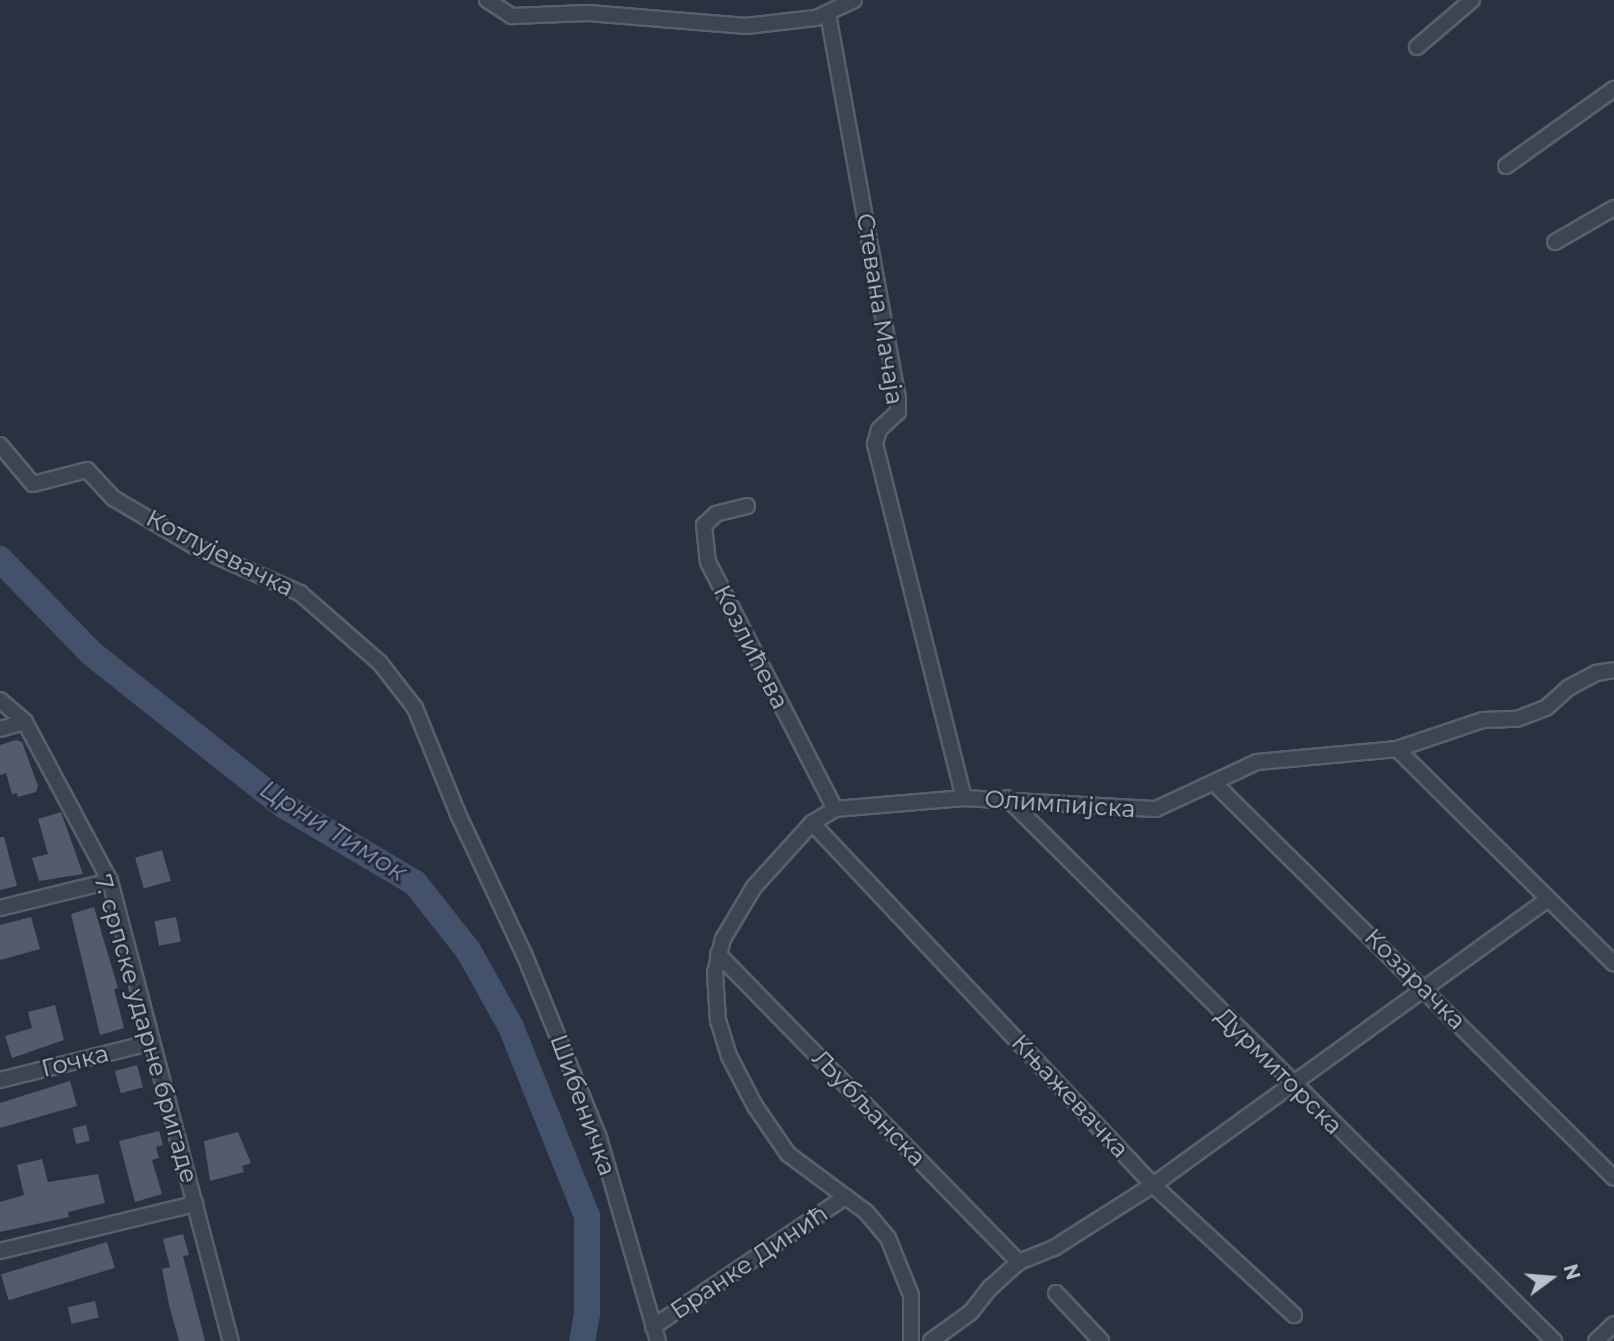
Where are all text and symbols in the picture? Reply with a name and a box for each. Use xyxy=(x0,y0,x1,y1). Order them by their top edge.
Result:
street label: Стевана Мачаја xyxy=(851,211,909,407)
street label: Котлујевачка xyxy=(141,503,299,603)
street label: Козлићева xyxy=(707,580,795,714)
water label: Црни Тимок xyxy=(254,774,412,888)
street label: Олимпијска xyxy=(984,784,1136,824)
street label: 7. српске ударне бригаде xyxy=(88,871,204,1187)
street label: Козарачка xyxy=(1359,923,1471,1035)
street label: Дурмиторска xyxy=(1210,1002,1348,1140)
street label: Књажевачка xyxy=(1006,1028,1134,1164)
street label: Шибеничка xyxy=(544,1030,622,1180)
street label: Гочка xyxy=(38,1039,112,1083)
street label: Љубљанска xyxy=(806,1044,932,1172)
street label: Бранке Динић xyxy=(665,1199,833,1325)
north arrow xyxy=(1516,1243,1586,1313)
text: N xyxy=(1558,1262,1585,1283)

